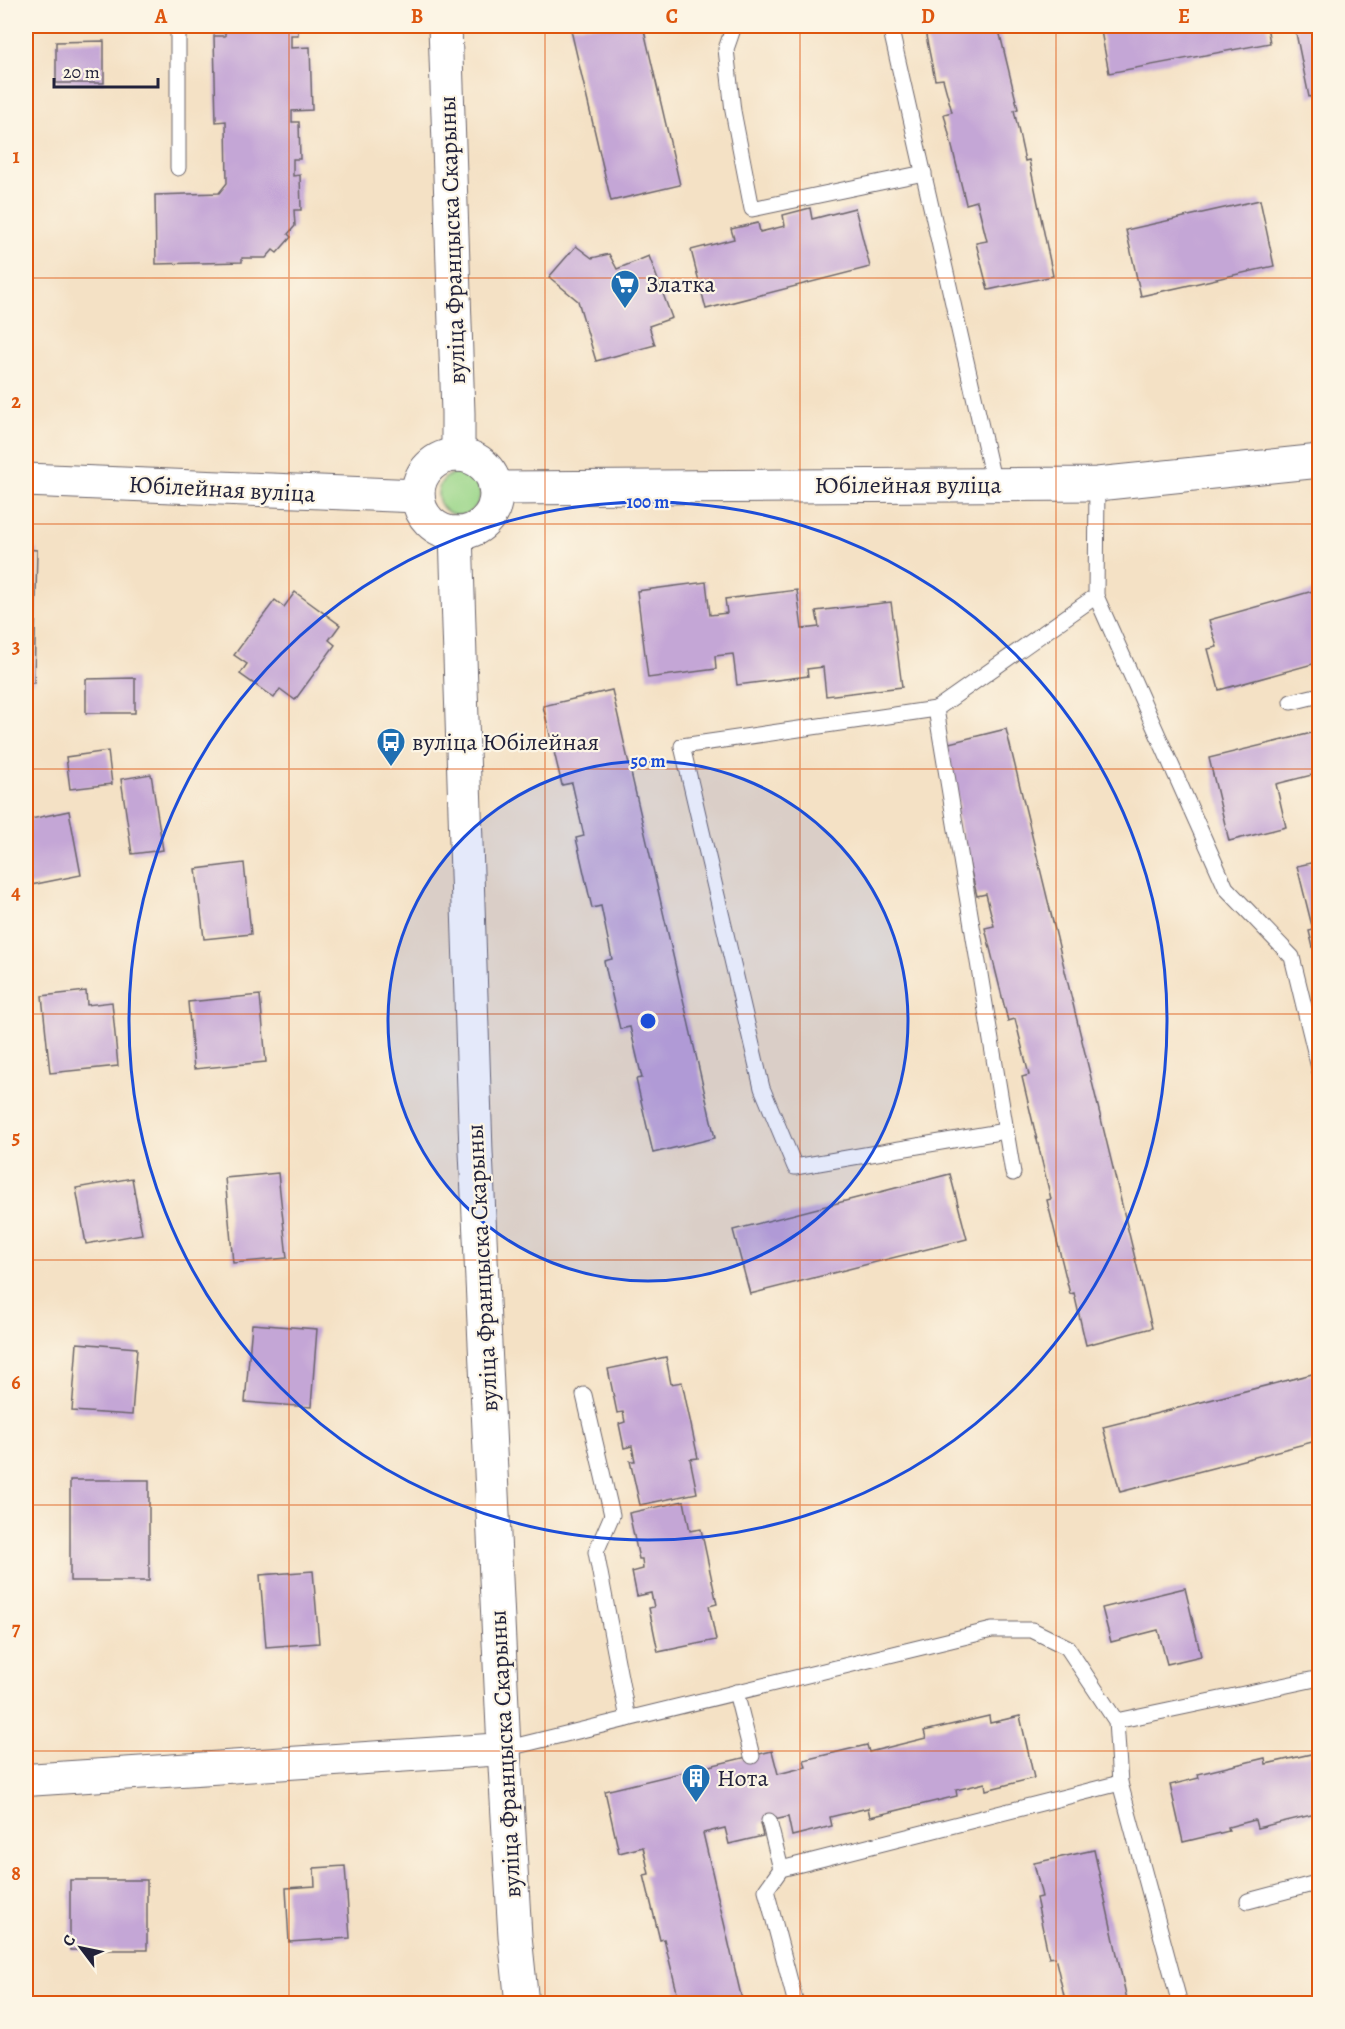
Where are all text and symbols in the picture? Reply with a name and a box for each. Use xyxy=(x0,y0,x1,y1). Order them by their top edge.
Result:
text: A xyxy=(154,3,168,30)
text: B xyxy=(411,3,423,30)
text: C xyxy=(666,3,678,30)
text: D xyxy=(921,3,935,30)
text: E xyxy=(1178,3,1190,30)
scale bar xyxy=(54,51,158,89)
text: 20 m xyxy=(63,60,100,84)
street label: вуліца Францыска Скарыны xyxy=(431,95,473,385)
text: 1 xyxy=(12,143,20,170)
supermarket icon: Златка xyxy=(609,268,641,310)
place label: Златка xyxy=(646,268,715,300)
text: 2 xyxy=(11,388,21,415)
street label: Юбілейная вуліца xyxy=(128,468,316,510)
street label: Юбілейная вуліца xyxy=(814,469,1002,501)
text: 100 m xyxy=(627,490,669,514)
text: 3 xyxy=(12,633,20,660)
bus stop icon: вуліца Юбілейная xyxy=(375,726,407,768)
place label: вуліца Юбілейная xyxy=(412,726,599,758)
text: 50 m xyxy=(631,749,665,773)
text: 4 xyxy=(11,879,21,906)
centre of rings xyxy=(638,1011,658,1031)
street label: вуліца Францыска Скарыны xyxy=(458,1123,506,1413)
text: 5 xyxy=(12,1124,20,1151)
text: 6 xyxy=(11,1369,21,1396)
street label: вуліца Францыска Скарыны xyxy=(481,1609,529,1899)
text: 7 xyxy=(12,1615,21,1642)
building icon: Нота xyxy=(680,1762,712,1804)
place label: Нота xyxy=(717,1762,768,1794)
text: 8 xyxy=(11,1860,21,1887)
north arrow xyxy=(51,1918,111,1978)
text: С xyxy=(57,1930,81,1951)

